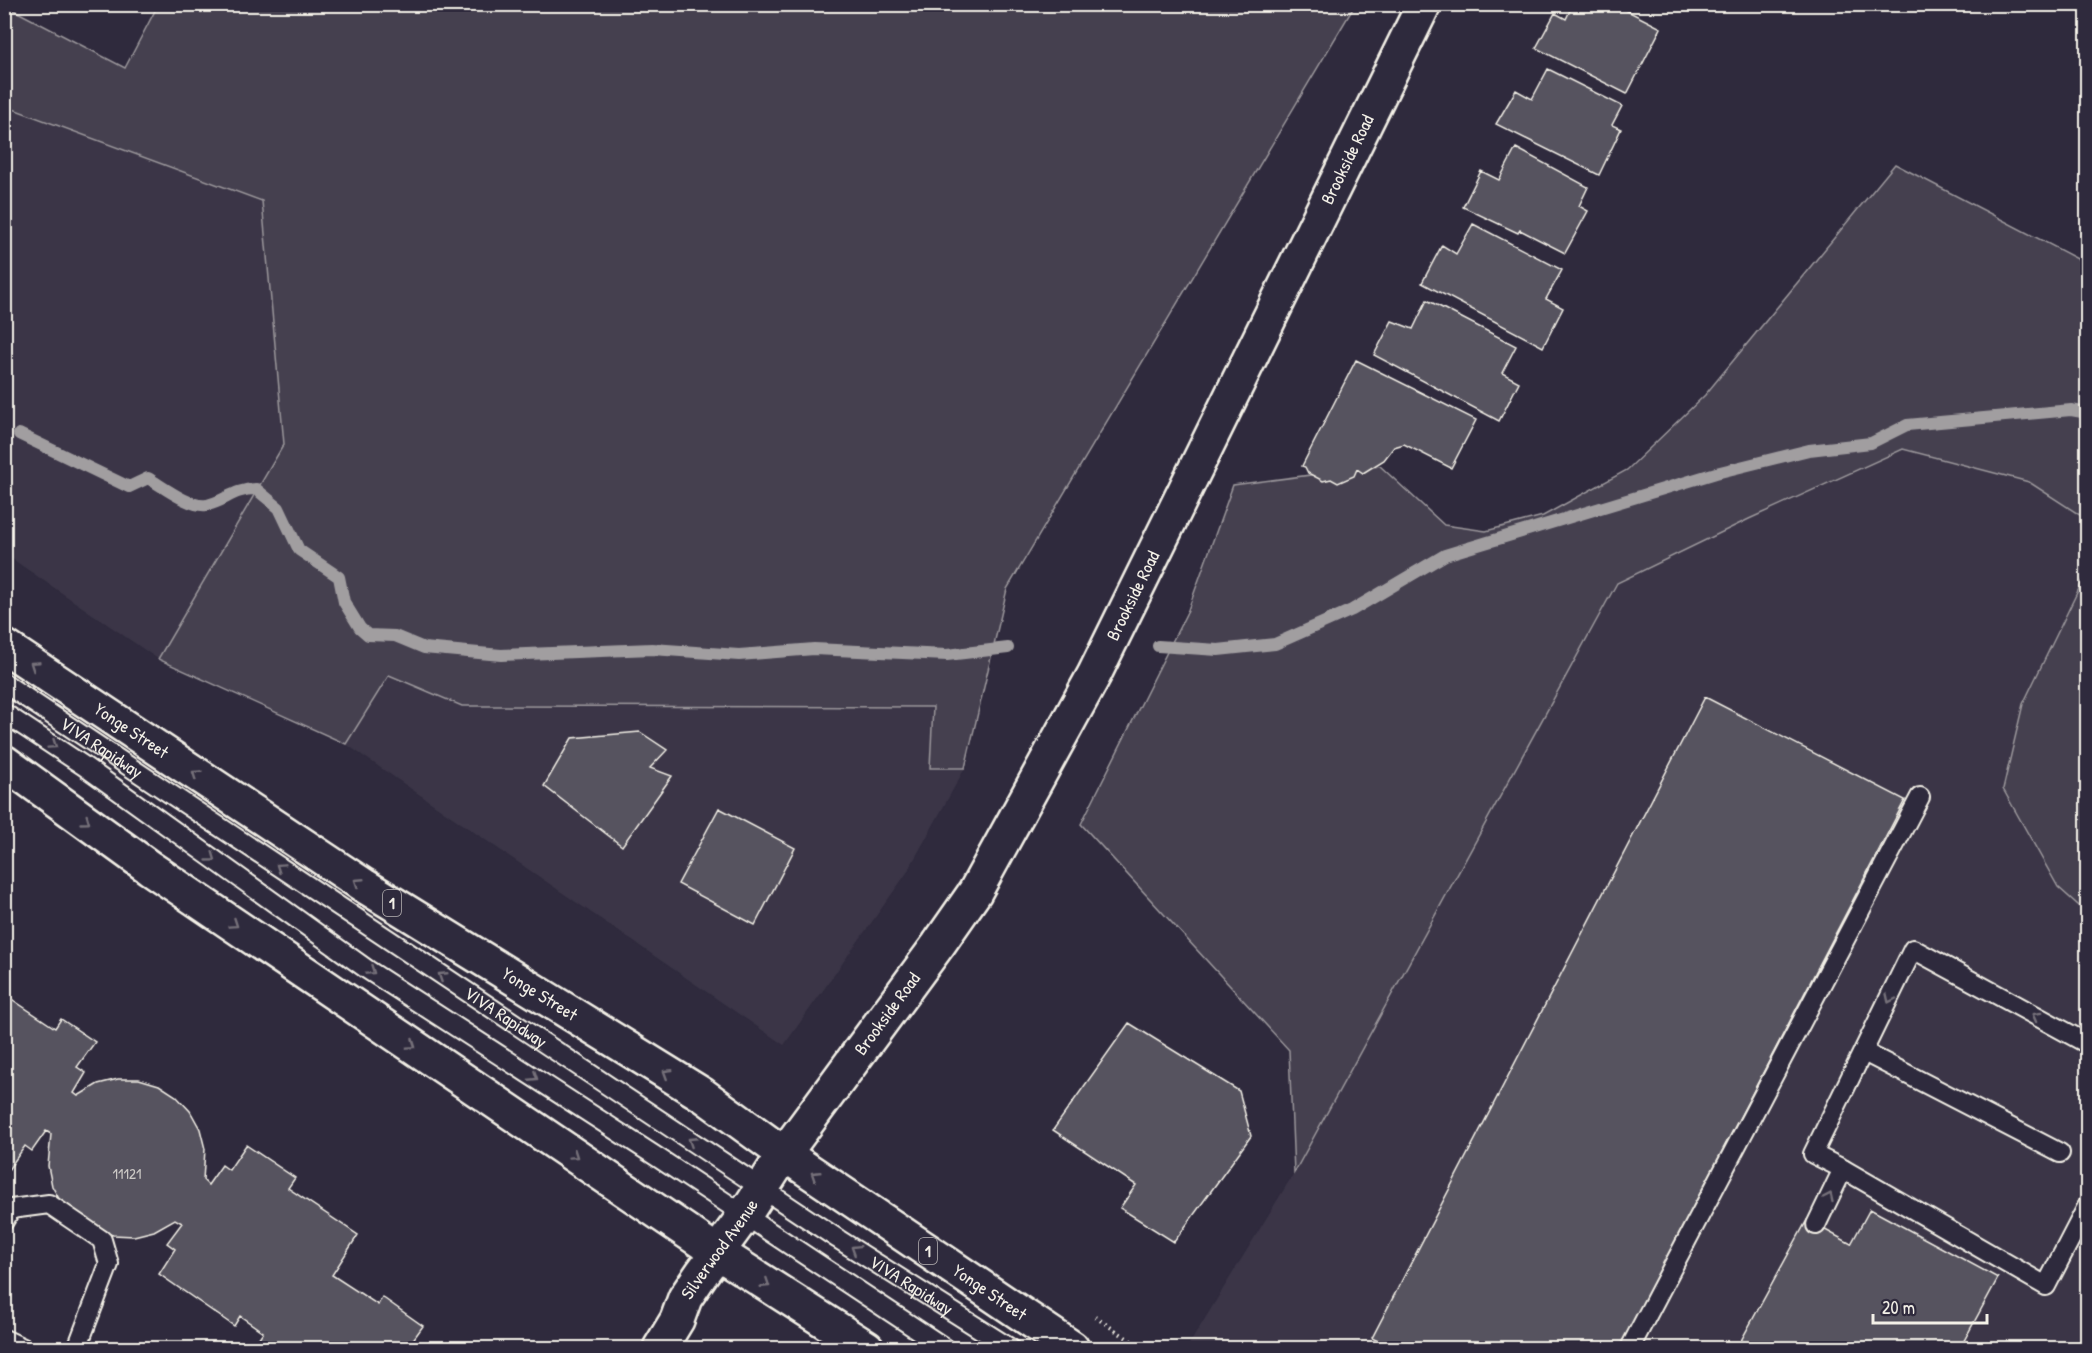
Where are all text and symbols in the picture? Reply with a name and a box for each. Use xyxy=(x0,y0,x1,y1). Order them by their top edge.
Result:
street label: Brookside Road xyxy=(1314,110,1380,208)
street label: Brookside Road xyxy=(1100,547,1165,645)
one-way arrow xyxy=(30,661,40,673)
street label: Yonge Street xyxy=(89,697,174,765)
street label: VIVA Rapidway xyxy=(55,711,148,784)
one-way arrow xyxy=(46,738,57,749)
one-way arrow xyxy=(192,770,203,781)
one-way arrow xyxy=(79,814,90,825)
one-way arrow xyxy=(206,851,217,862)
one-way arrow xyxy=(275,864,286,875)
one-way arrow xyxy=(354,878,365,889)
road number: 1 xyxy=(383,890,401,916)
one-way arrow xyxy=(227,917,238,928)
street label: Yonge Street xyxy=(497,961,583,1027)
one-way arrow xyxy=(364,964,375,975)
street label: Brookside Road xyxy=(848,967,926,1060)
one-way arrow xyxy=(438,972,449,983)
street label: VIVA Rapidway xyxy=(460,980,553,1054)
one-way arrow xyxy=(1885,993,1897,1004)
one-way arrow xyxy=(2032,1012,2042,1023)
one-way arrow xyxy=(406,1038,417,1049)
one-way arrow xyxy=(663,1068,673,1080)
one-way arrow xyxy=(528,1070,539,1081)
one-way arrow xyxy=(688,1137,698,1149)
one-way arrow xyxy=(567,1148,578,1159)
house number: 11121 xyxy=(113,1163,141,1184)
one-way arrow xyxy=(810,1171,821,1182)
one-way arrow xyxy=(1822,1192,1834,1203)
street label: Silverwood Avenue xyxy=(675,1194,764,1304)
road number: 1 xyxy=(919,1238,937,1264)
one-way arrow xyxy=(851,1244,861,1256)
street label: VIVA Rapidway xyxy=(865,1249,958,1321)
street label: Yonge Street xyxy=(948,1258,1033,1327)
one-way arrow xyxy=(759,1277,770,1288)
scale bar xyxy=(1873,1287,1987,1325)
text: 20 m xyxy=(1882,1295,1915,1320)

